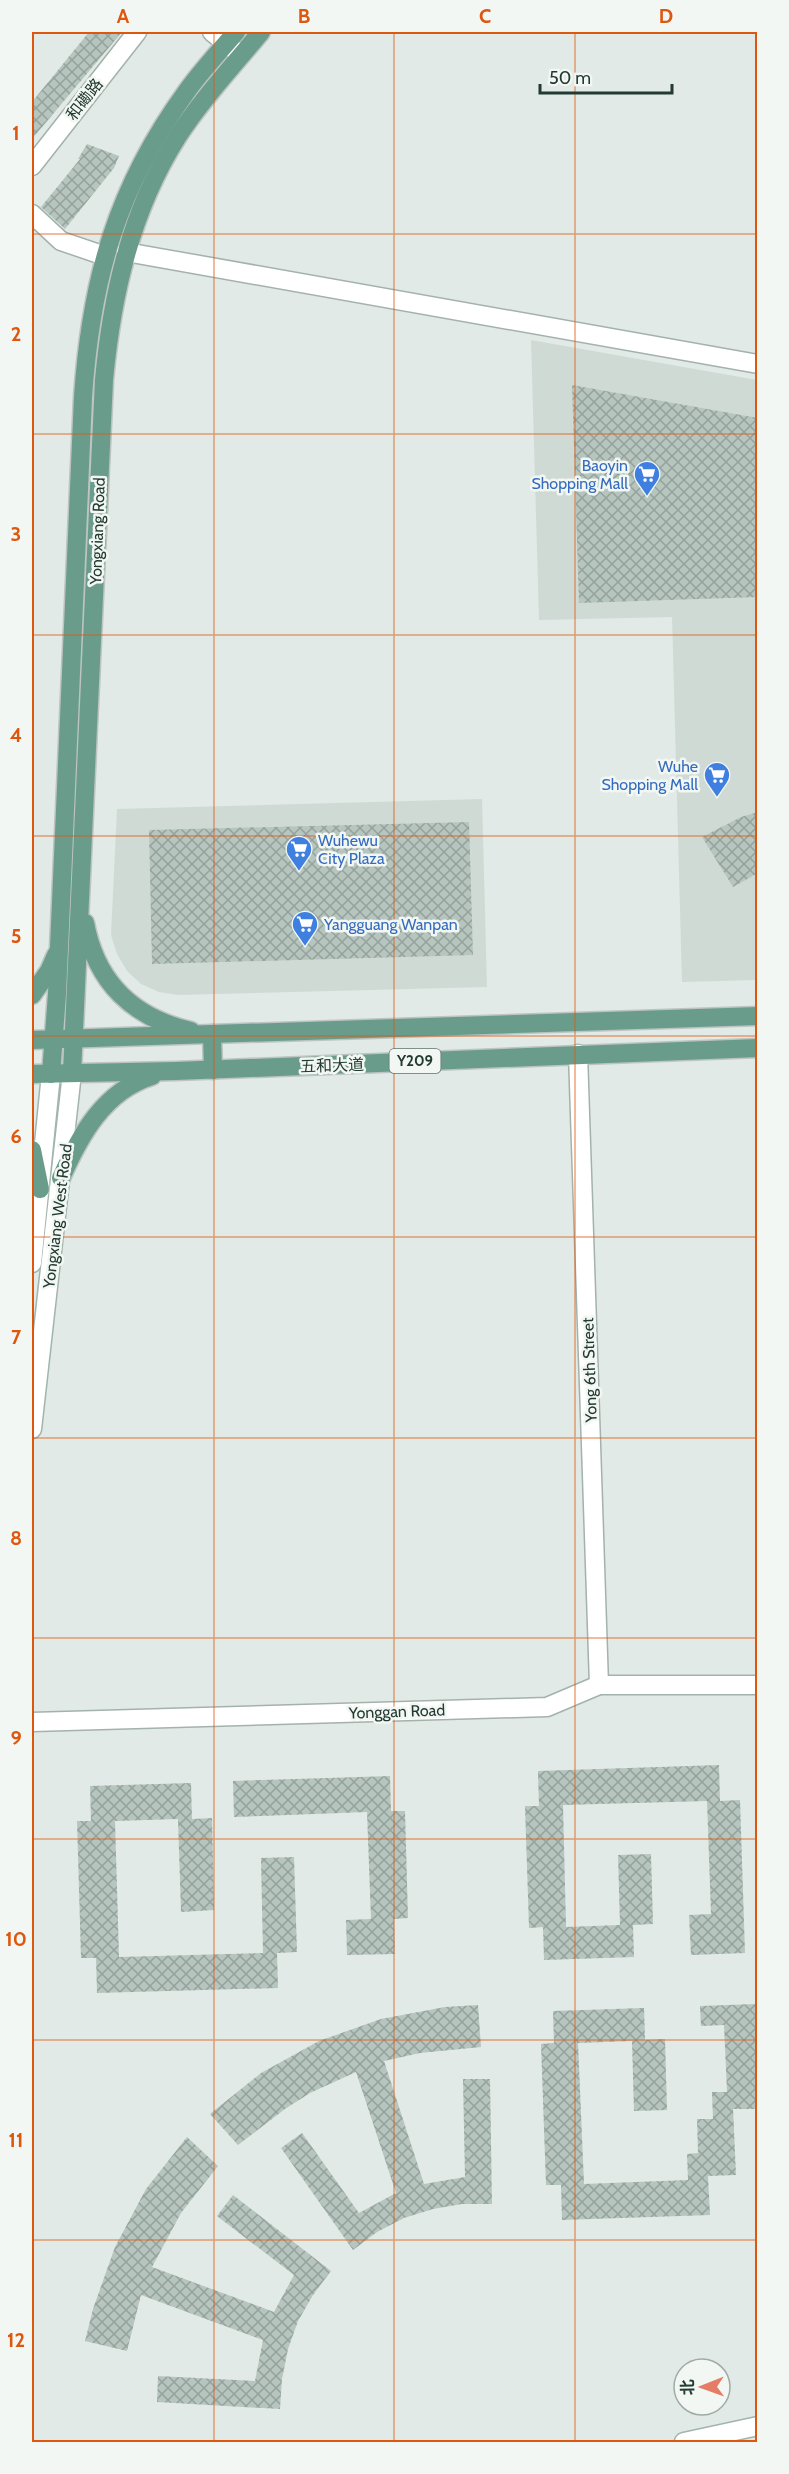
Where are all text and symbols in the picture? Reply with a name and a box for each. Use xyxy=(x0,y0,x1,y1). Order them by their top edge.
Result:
text: A xyxy=(117,4,130,28)
text: B xyxy=(298,4,310,28)
text: C xyxy=(479,4,491,28)
text: D xyxy=(659,4,673,28)
scale bar xyxy=(540,57,672,95)
text: 50 m xyxy=(549,67,591,89)
street label: 和磡路 xyxy=(62,75,107,124)
text: 1 xyxy=(12,121,20,145)
text: 2 xyxy=(11,322,21,346)
place label: Baoyin Shopping Mall xyxy=(531,456,628,493)
supermarket icon: Baoyin Shopping Mall xyxy=(632,459,662,497)
street label: Yongxiang Road xyxy=(86,477,109,586)
text: 3 xyxy=(11,522,21,546)
text: 4 xyxy=(10,723,22,747)
place label: Wuhe Shopping Mall xyxy=(601,757,698,794)
supermarket icon: Wuhe Shopping Mall xyxy=(702,760,732,798)
place label: Wuhewu City Plaza xyxy=(318,831,385,868)
supermarket icon: Wuhewu City Plaza xyxy=(284,834,314,872)
supermarket icon: Yangguang Wanpan xyxy=(290,909,320,947)
place label: Yangguang Wanpan xyxy=(323,915,458,934)
text: 5 xyxy=(11,924,21,948)
road number: Y209 xyxy=(390,1049,440,1073)
street label: 五和大道 xyxy=(300,1055,364,1076)
text: 6 xyxy=(10,1124,22,1148)
street label: Yongxiang West Road xyxy=(39,1143,76,1290)
street label: Yong 6th Street xyxy=(578,1317,601,1424)
text: 7 xyxy=(11,1325,22,1349)
text: 8 xyxy=(10,1526,22,1550)
street label: Yonggan Road xyxy=(348,1700,445,1723)
text: 9 xyxy=(10,1726,22,1750)
text: 10 xyxy=(5,1927,27,1951)
text: 11 xyxy=(9,2128,23,2152)
text: 12 xyxy=(7,2328,25,2352)
north arrow xyxy=(672,2357,732,2417)
text: 北 xyxy=(678,2379,697,2395)

